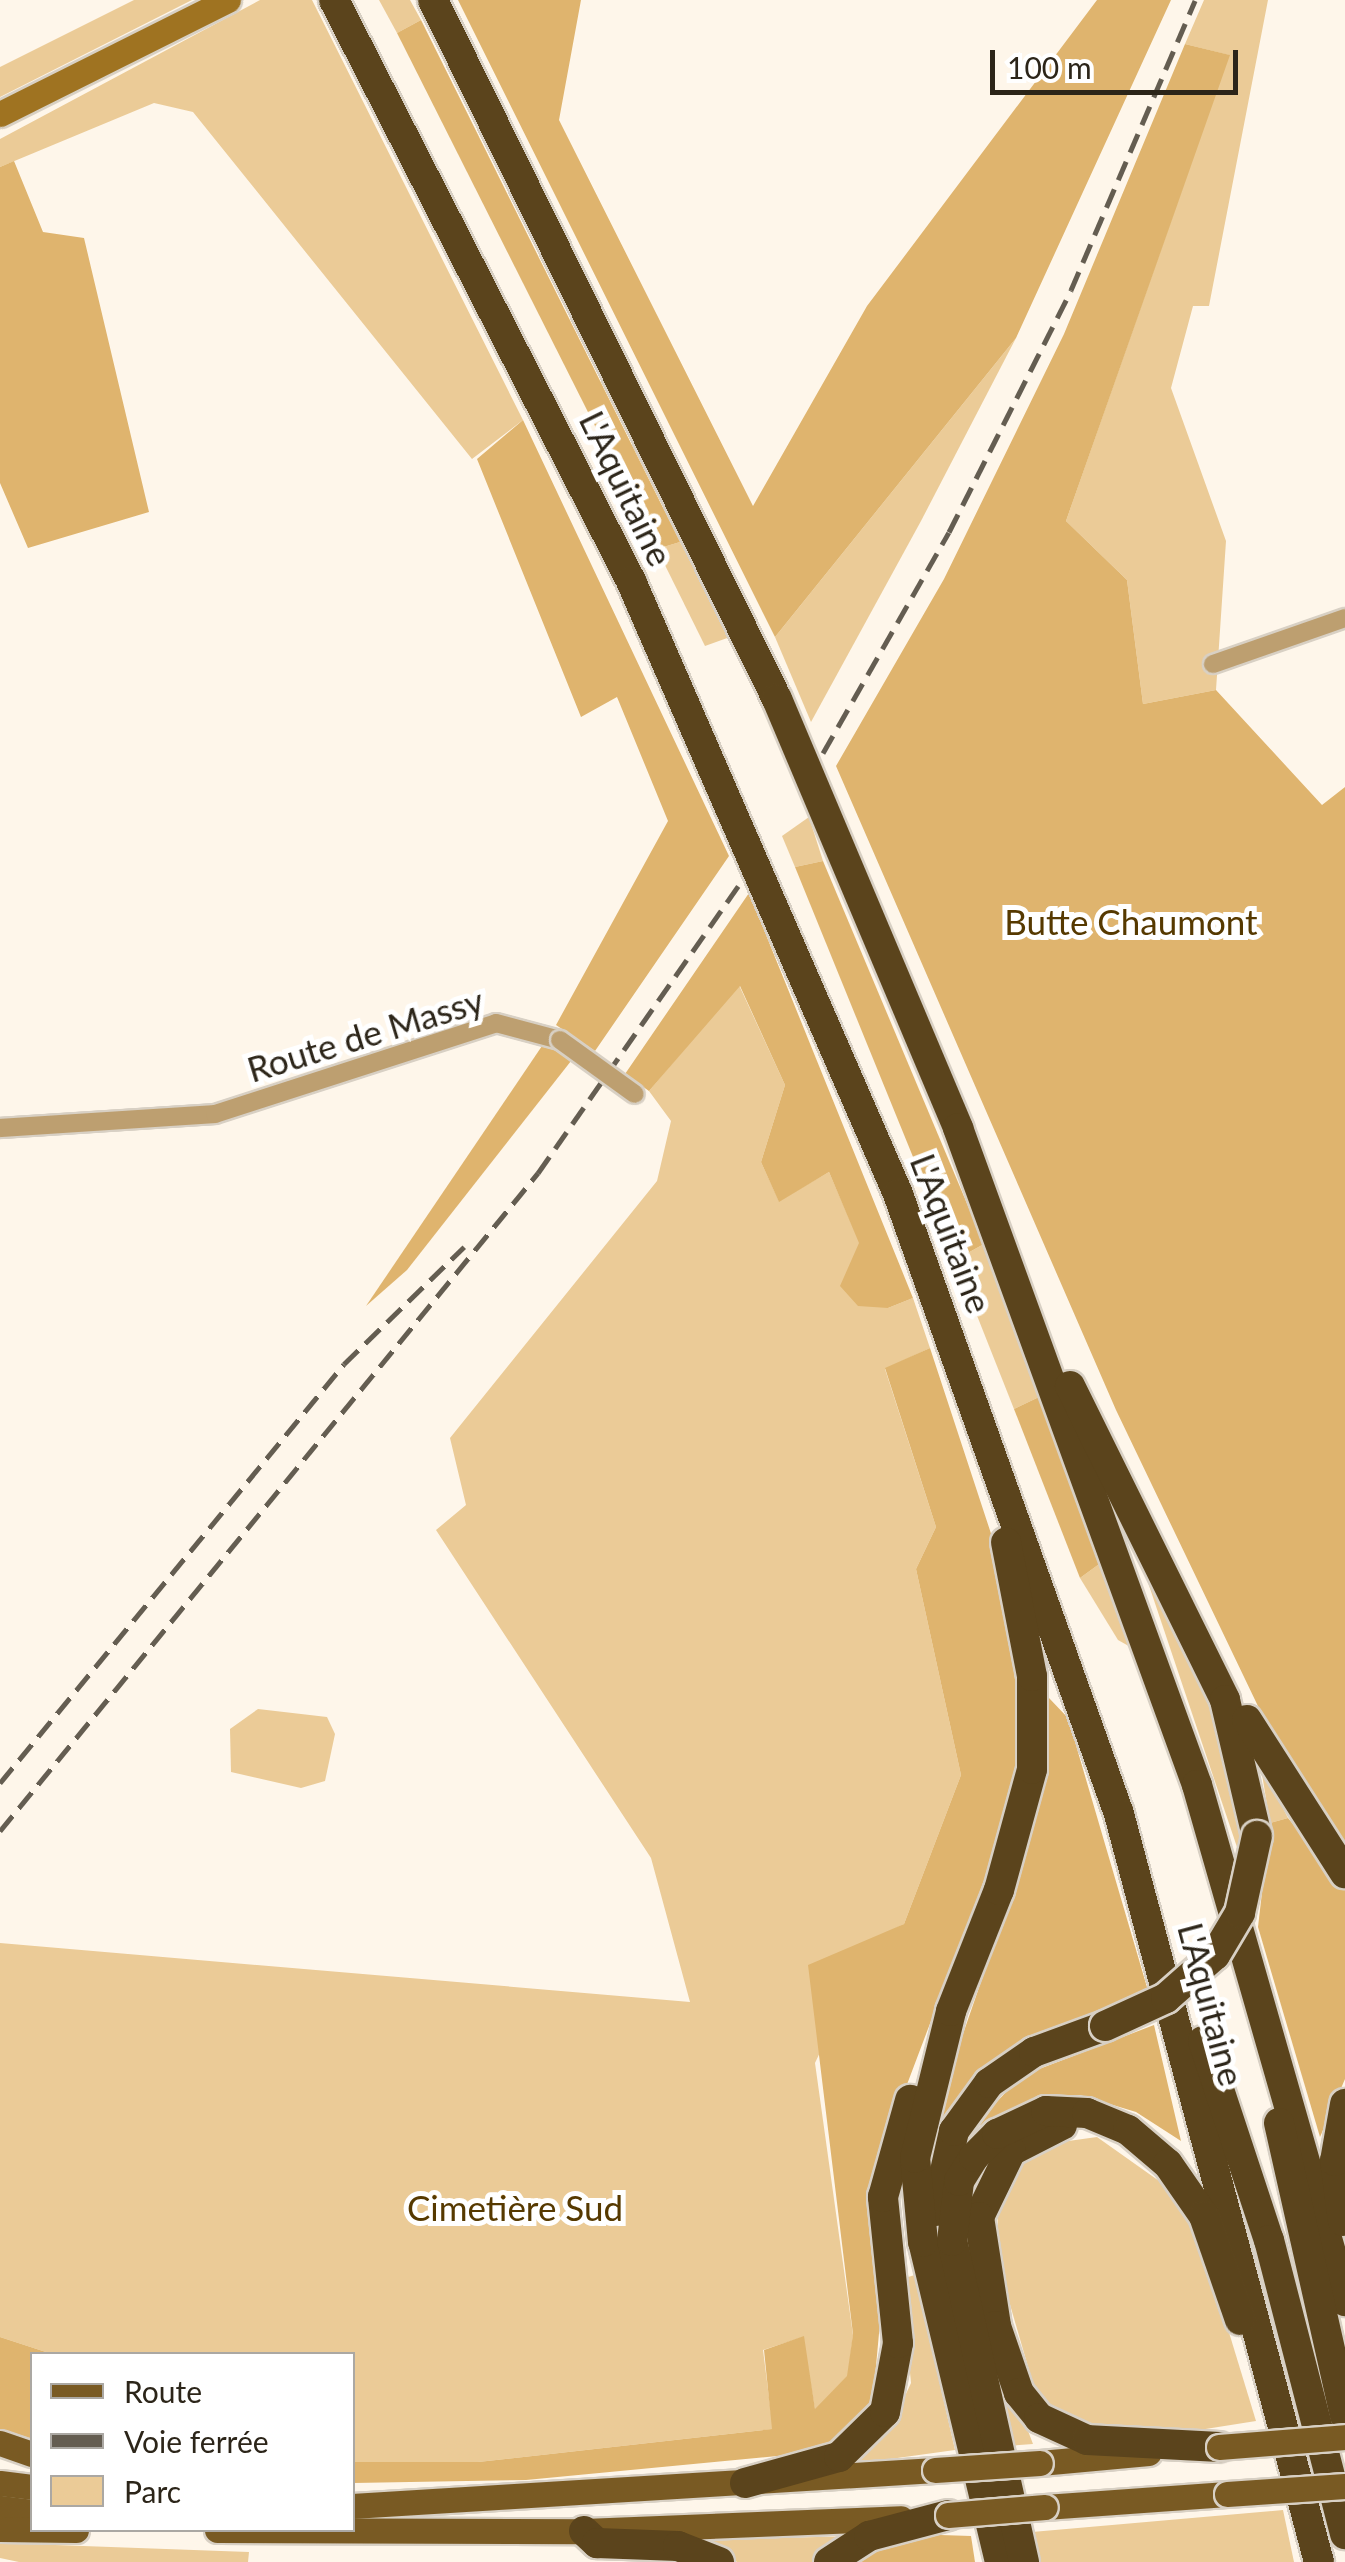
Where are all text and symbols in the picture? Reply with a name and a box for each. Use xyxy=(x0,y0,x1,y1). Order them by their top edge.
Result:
scale bar xyxy=(995,30,1242,92)
text: 100 m xyxy=(1007,49,1092,85)
street label: L'Aquitaine xyxy=(572,404,682,572)
park label: Butte Chaumont xyxy=(1004,900,1258,942)
street label: Route de Massy xyxy=(242,978,488,1090)
street label: L'Aquitaine xyxy=(902,1148,1002,1318)
street label: L'Aquitaine xyxy=(1170,1918,1254,2090)
park label: Cimetière Sud xyxy=(407,2186,623,2228)
legend xyxy=(30,2352,355,2532)
text: Route xyxy=(124,2373,202,2409)
text: Voie ferrée xyxy=(124,2423,269,2459)
text: Parc xyxy=(124,2473,181,2509)

